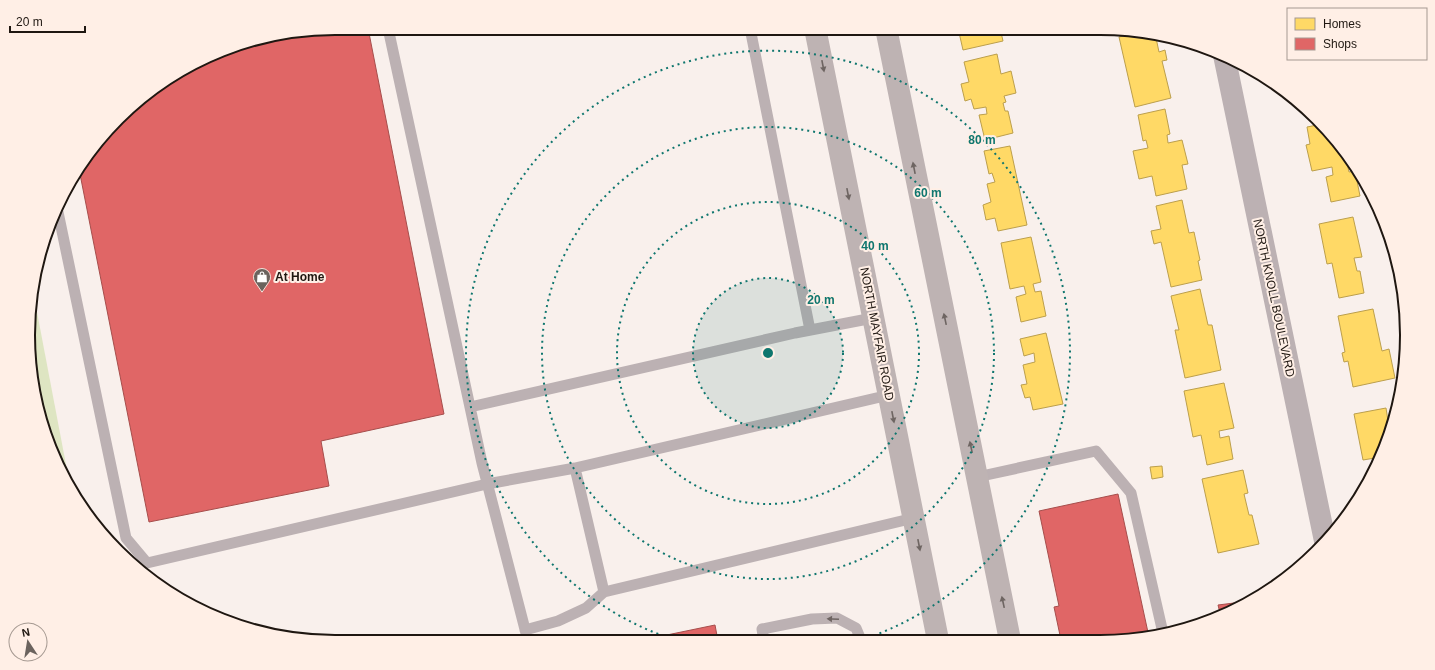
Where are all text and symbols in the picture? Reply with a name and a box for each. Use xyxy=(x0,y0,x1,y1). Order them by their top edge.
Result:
scale bar xyxy=(10,8,85,34)
legend xyxy=(1287,8,1427,60)
text: 20 m xyxy=(16,15,43,29)
text: Homes xyxy=(1323,17,1361,31)
text: Shops xyxy=(1323,37,1357,51)
one-way arrow xyxy=(820,60,826,72)
text: 80 m xyxy=(968,133,996,147)
one-way arrow xyxy=(911,162,917,174)
text: 60 m xyxy=(914,186,942,200)
one-way arrow xyxy=(846,188,852,200)
street label: NORTH KNOLL BOULEVARD xyxy=(1250,218,1298,379)
text: 40 m xyxy=(861,239,889,253)
street label: NORTH MAYFAIR ROAD xyxy=(857,266,897,402)
shop icon: At Home xyxy=(252,267,272,292)
place label: At Home xyxy=(275,270,325,284)
text: 20 m xyxy=(807,293,835,307)
one-way arrow xyxy=(942,313,948,326)
centre of rings xyxy=(761,346,775,360)
one-way arrow xyxy=(891,411,897,423)
one-way arrow xyxy=(968,441,974,453)
one-way arrow xyxy=(916,538,922,551)
one-way arrow xyxy=(999,595,1005,608)
one-way arrow xyxy=(826,615,839,622)
north arrow xyxy=(8,622,48,662)
text: N xyxy=(21,626,31,639)

